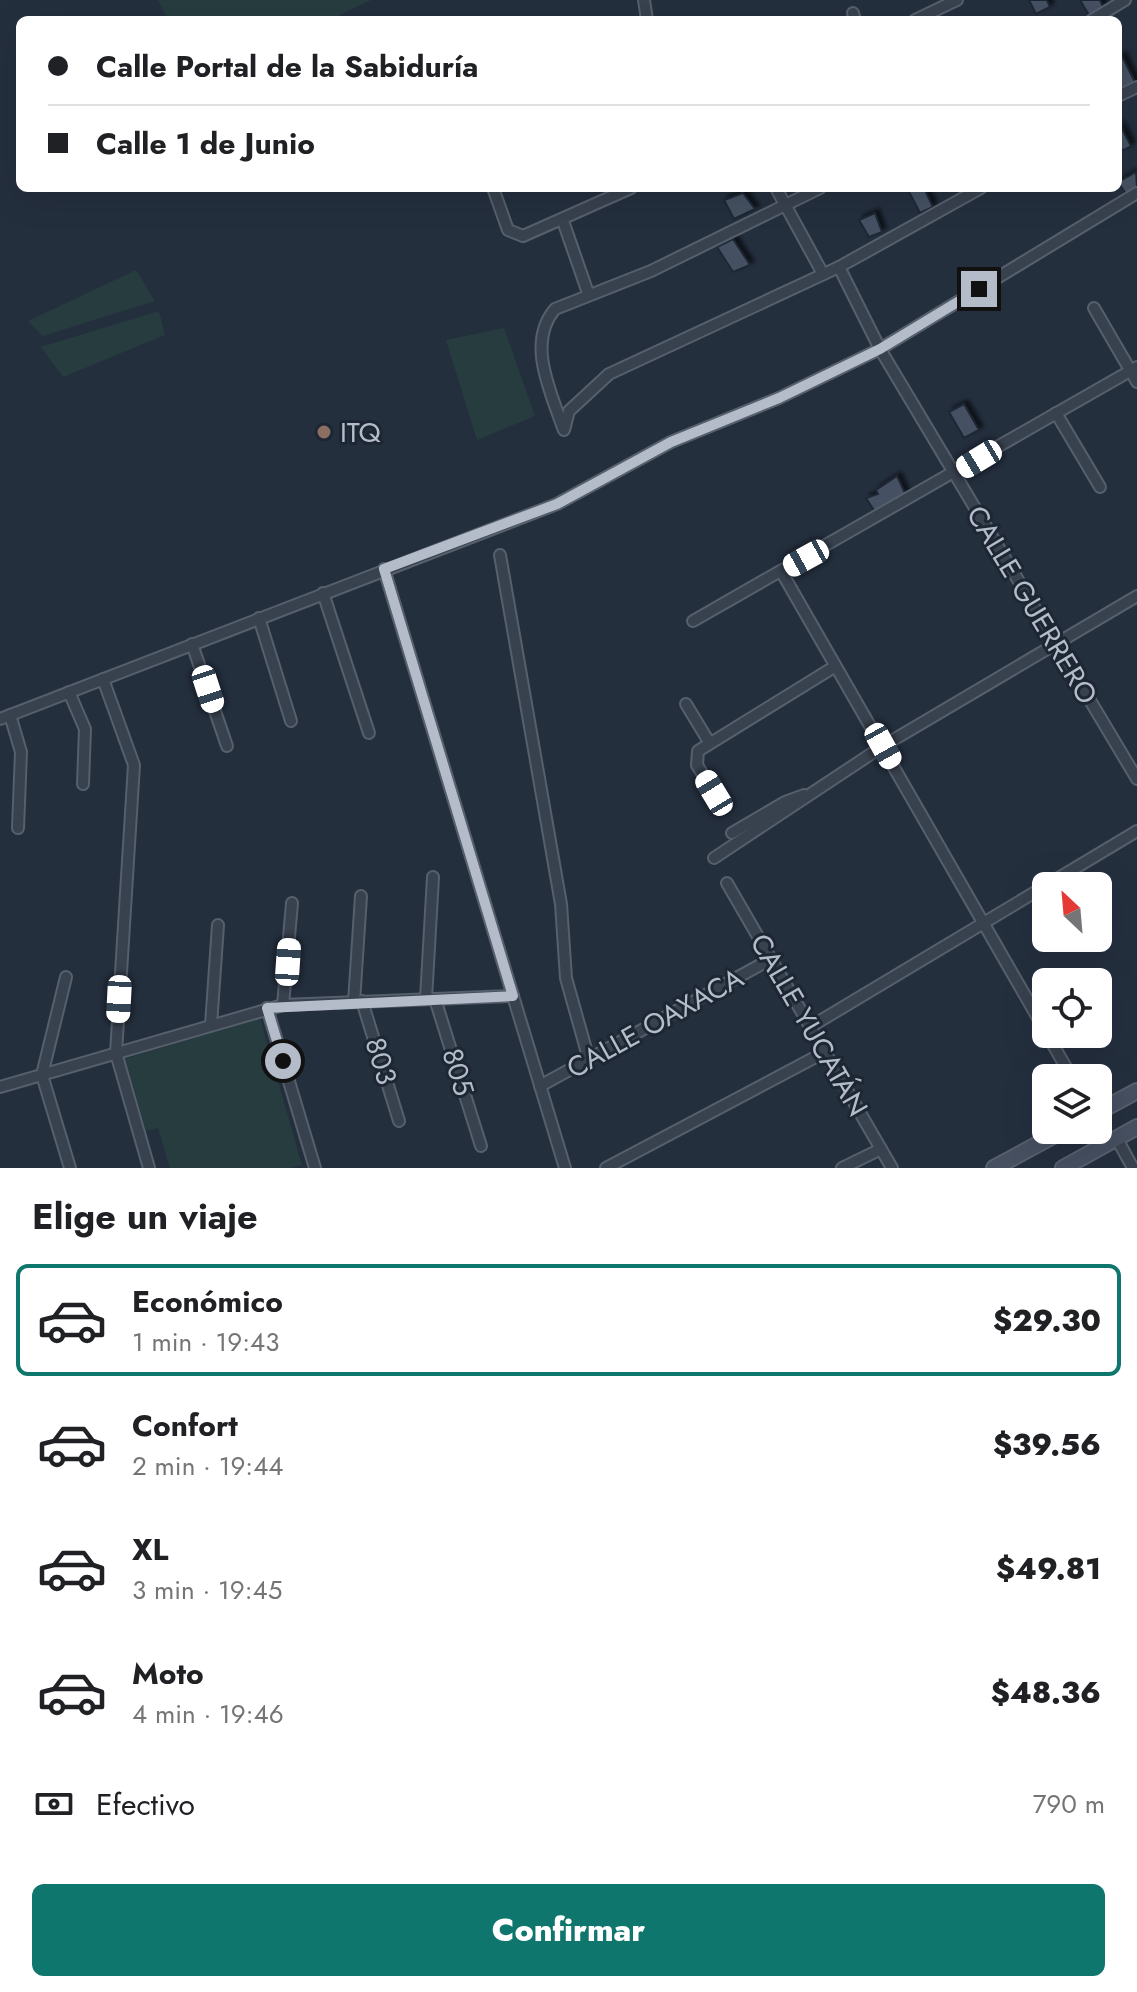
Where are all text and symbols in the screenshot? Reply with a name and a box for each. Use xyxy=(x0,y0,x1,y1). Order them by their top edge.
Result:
text: Calle Portal de la Sabiduría xyxy=(96,45,478,88)
text: Calle 1 de Junio xyxy=(96,122,315,165)
route end xyxy=(961,271,997,307)
place label: ITQ xyxy=(340,412,381,453)
marker: ITQ xyxy=(315,423,333,441)
car xyxy=(952,436,1006,482)
street label: CALLE GUERRERO xyxy=(956,498,1108,712)
car xyxy=(779,536,833,580)
car xyxy=(189,662,227,716)
car xyxy=(861,719,905,773)
car xyxy=(691,766,737,820)
north arrow xyxy=(1032,872,1112,952)
map controls xyxy=(1032,872,1112,1144)
street label: CALLE YUCATÁN xyxy=(740,926,878,1124)
car xyxy=(274,937,302,987)
street label: CALLE OAXACA xyxy=(559,957,751,1089)
button: locate xyxy=(1032,968,1112,1048)
car xyxy=(106,974,132,1024)
street label: 803 xyxy=(354,1032,408,1090)
route start xyxy=(265,1043,301,1079)
street label: 805 xyxy=(431,1043,485,1101)
button: layers xyxy=(1032,1064,1112,1144)
text: Elige un viaje xyxy=(32,1190,258,1242)
text: Económico xyxy=(132,1280,283,1323)
icon: car xyxy=(36,1284,108,1356)
text: $29.30 xyxy=(993,1299,1101,1342)
text: 1 min · 19:43 xyxy=(132,1323,279,1361)
text: Confort xyxy=(132,1404,238,1447)
icon: car xyxy=(36,1408,108,1480)
text: $39.56 xyxy=(993,1423,1101,1466)
text: 2 min · 19:44 xyxy=(132,1447,283,1485)
text: XL xyxy=(132,1528,168,1571)
icon: car xyxy=(36,1532,108,1604)
text: $49.81 xyxy=(996,1547,1101,1590)
text: 3 min · 19:45 xyxy=(132,1571,282,1609)
text: Moto xyxy=(132,1652,204,1695)
icon: car xyxy=(36,1656,108,1728)
text: $48.36 xyxy=(991,1671,1101,1714)
text: 4 min · 19:46 xyxy=(132,1695,284,1733)
icon: cash xyxy=(32,1782,76,1826)
text: Efectivo xyxy=(96,1783,195,1826)
text: 790 m xyxy=(1033,1785,1105,1823)
button: Confirmar xyxy=(32,1884,1105,1976)

